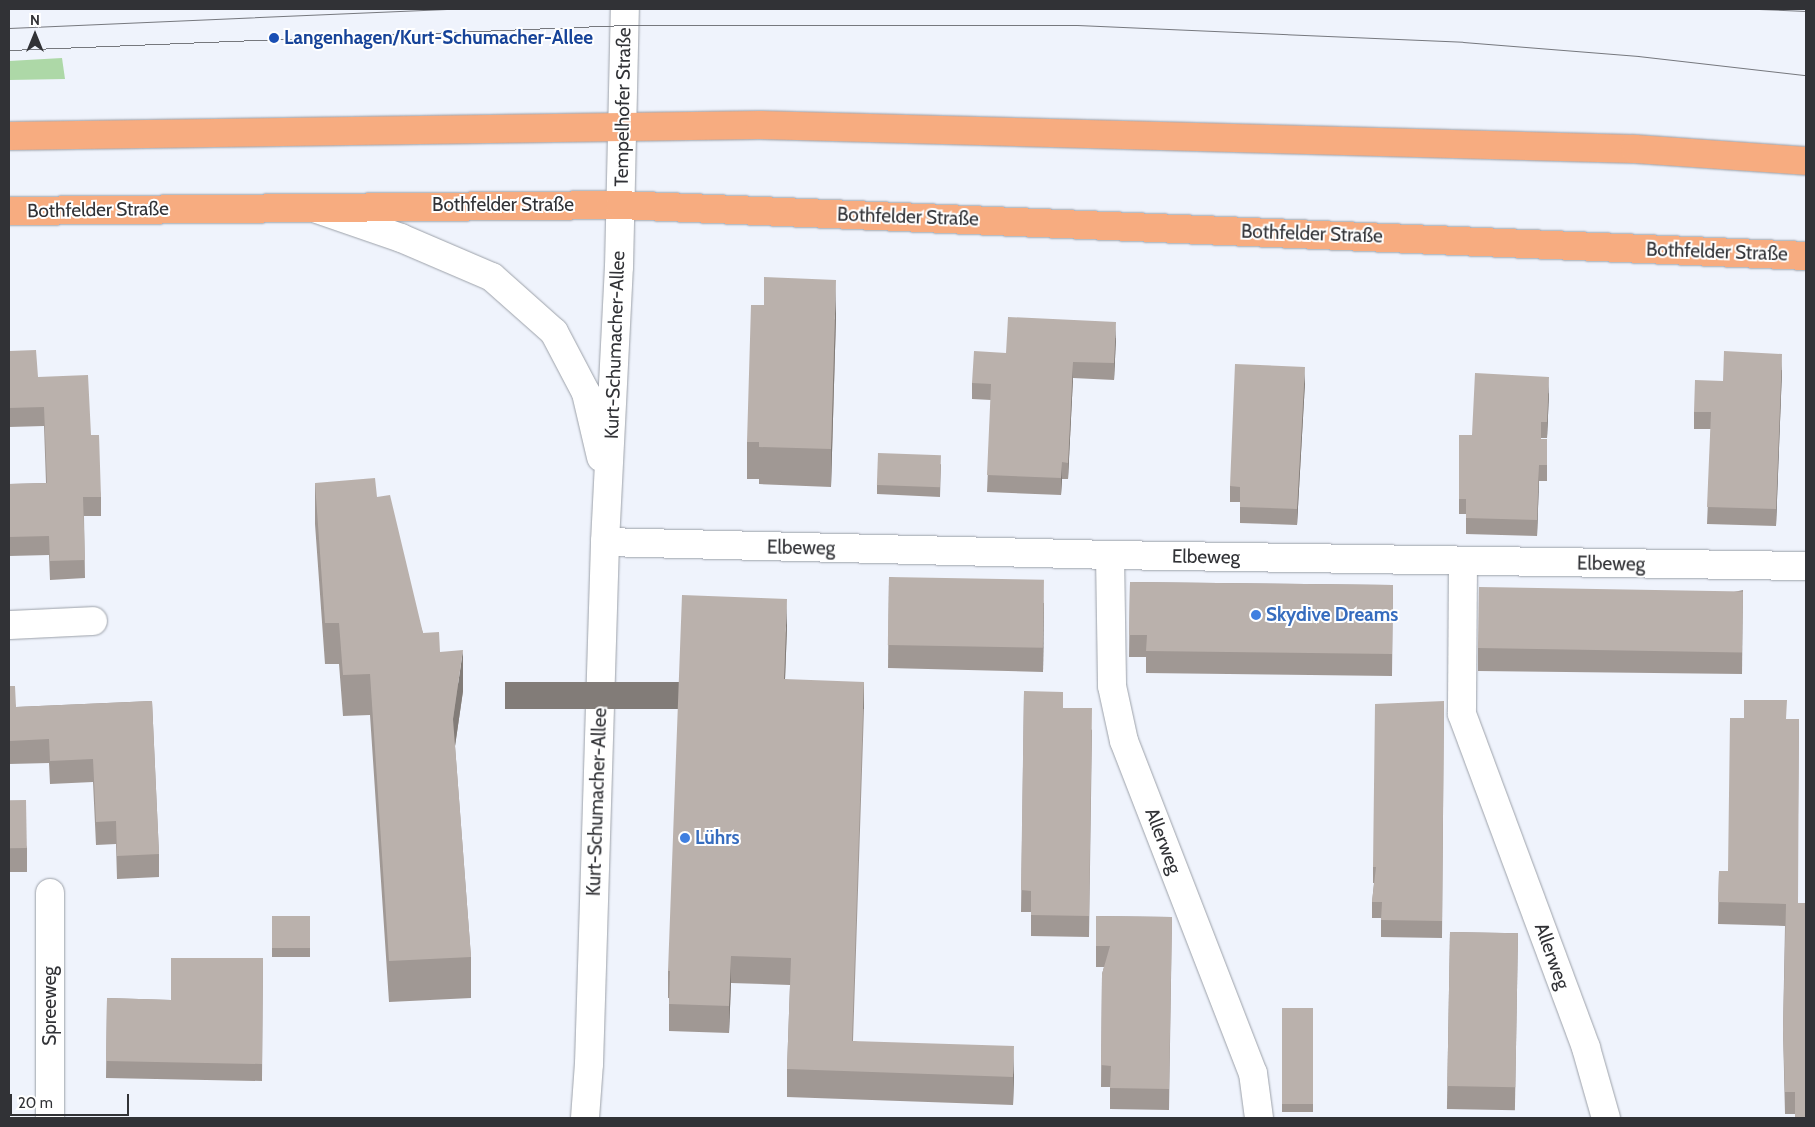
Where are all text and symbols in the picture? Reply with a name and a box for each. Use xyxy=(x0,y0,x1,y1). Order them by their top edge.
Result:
north arrow xyxy=(10,10,60,60)
text: N xyxy=(30,11,40,29)
place label: Langenhagen/Kurt-Schumacher-Allee xyxy=(284,27,593,49)
street label: Tempelhofer Straße xyxy=(610,27,636,187)
marker: Langenhagen/Kurt-Schumacher-Allee xyxy=(268,32,280,44)
street label: Bothfelder Straße xyxy=(432,194,574,216)
street label: Bothfelder Straße xyxy=(27,197,169,223)
street label: Bothfelder Straße xyxy=(837,203,979,231)
street label: Bothfelder Straße xyxy=(1241,220,1383,248)
street label: Bothfelder Straße xyxy=(1646,238,1788,266)
street label: Kurt-Schumacher-Allee xyxy=(600,250,630,440)
street label: Elbeweg xyxy=(767,536,835,560)
street label: Elbeweg xyxy=(1172,545,1240,569)
street label: Elbeweg xyxy=(1577,552,1645,576)
place label: Skydive Dreams xyxy=(1266,604,1398,626)
marker: Skydive Dreams xyxy=(1250,609,1262,621)
street label: Kurt-Schumacher-Allee xyxy=(582,707,612,897)
street label: Allerweg xyxy=(1140,805,1186,877)
place label: Lührs xyxy=(695,827,740,849)
marker: Lührs xyxy=(679,832,691,844)
street label: Allerweg xyxy=(1529,920,1575,992)
street label: Spreeweg xyxy=(39,966,61,1046)
scale bar xyxy=(12,1084,131,1116)
text: 20 m xyxy=(18,1094,53,1112)

